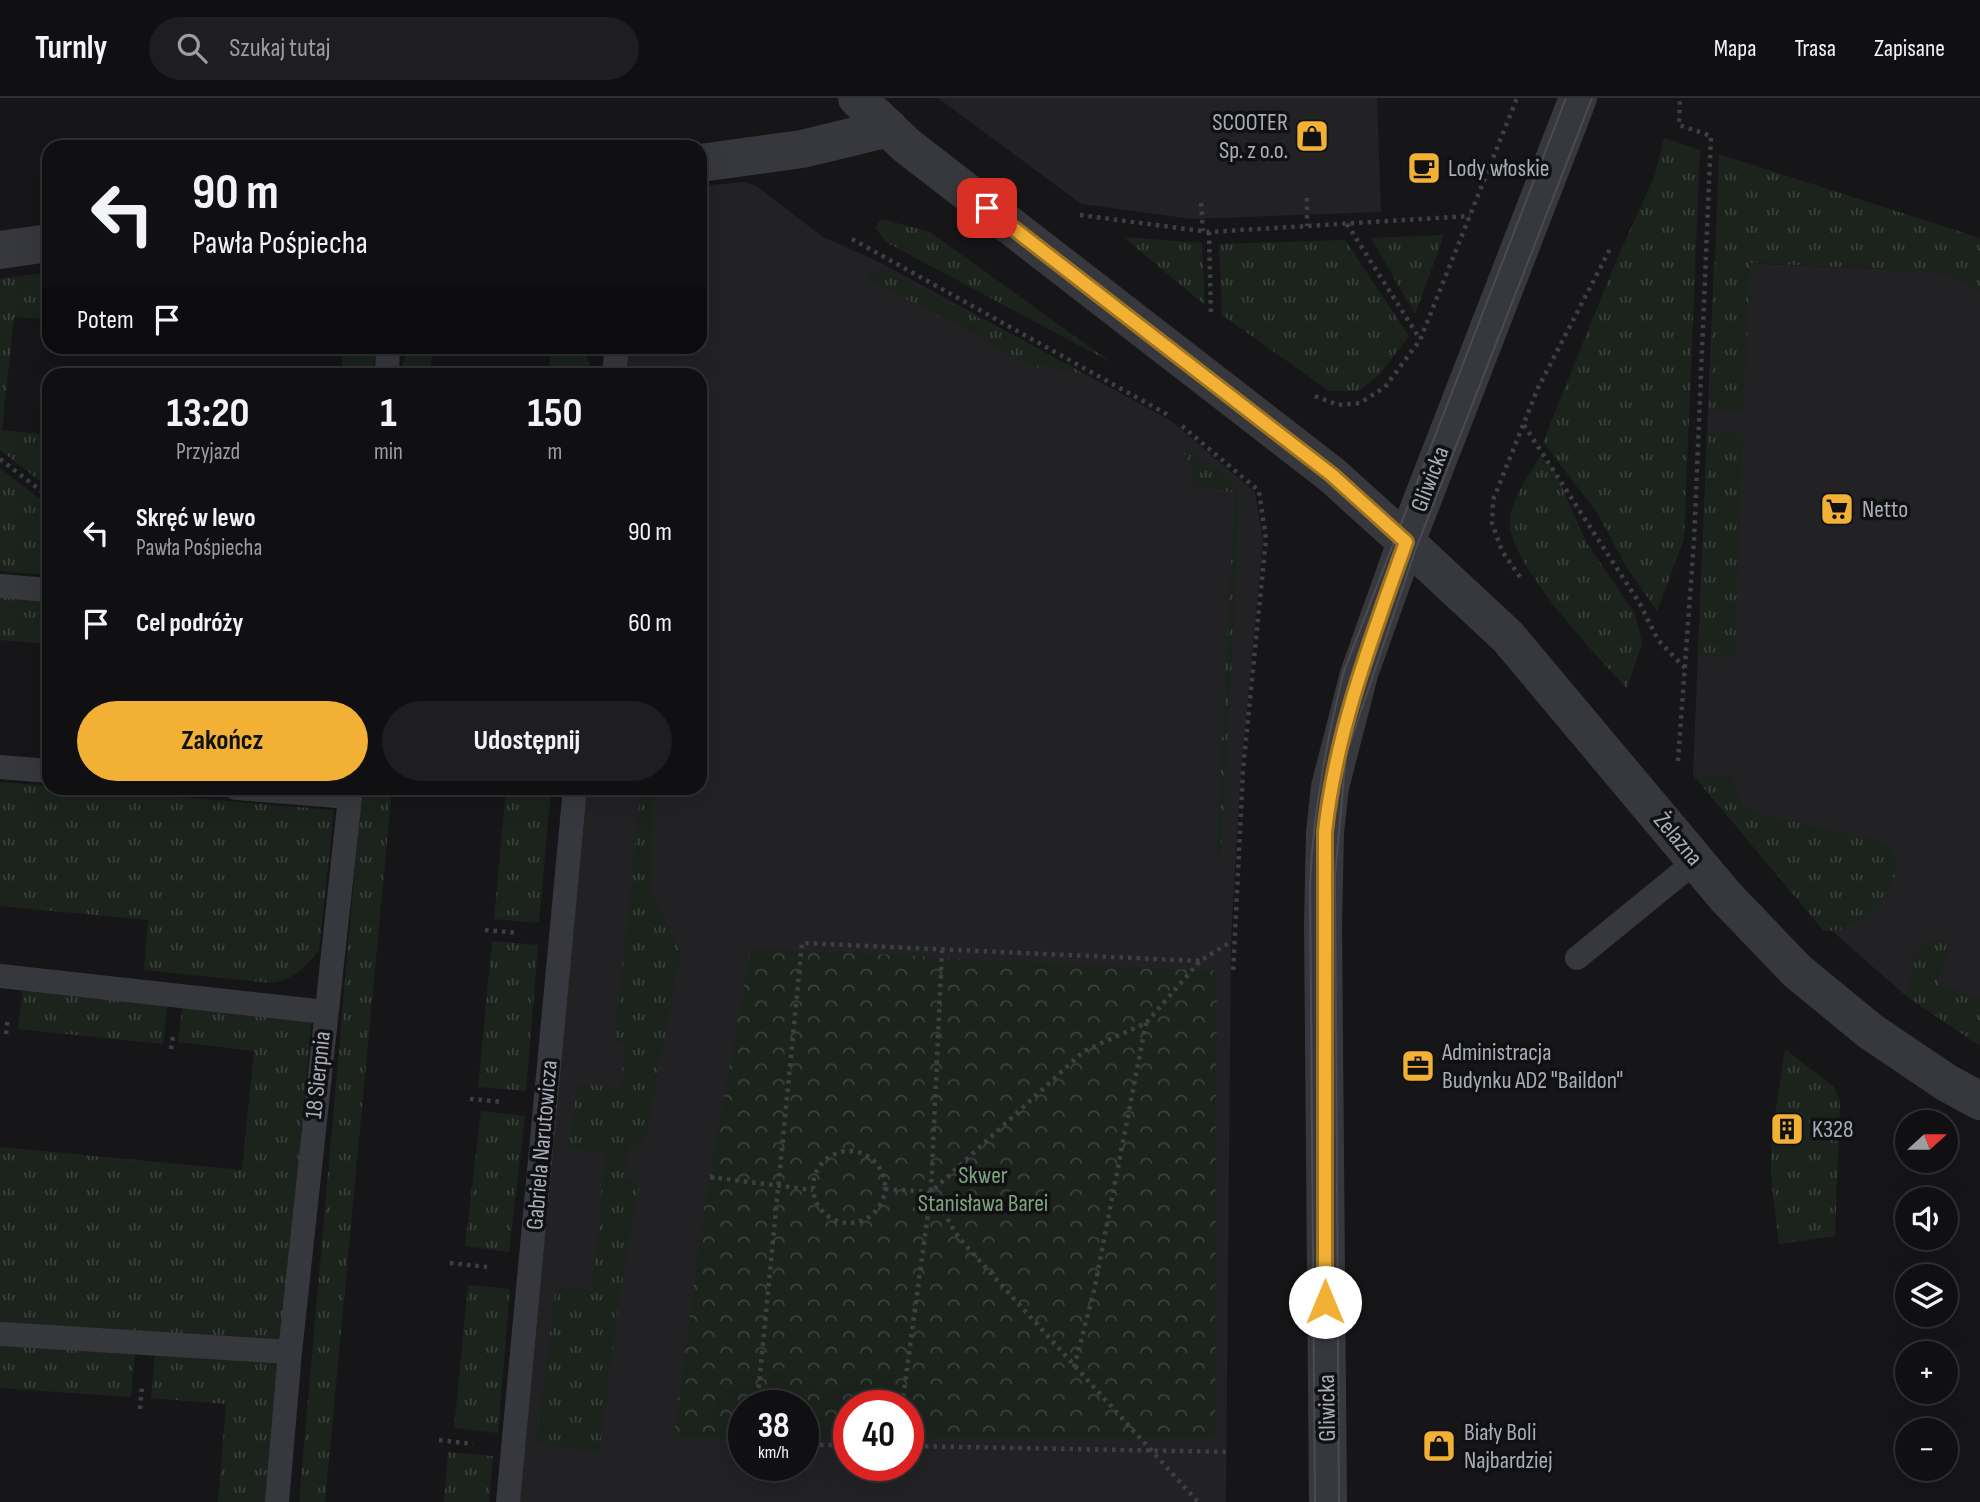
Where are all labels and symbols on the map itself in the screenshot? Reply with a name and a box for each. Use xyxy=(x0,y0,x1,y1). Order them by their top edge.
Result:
place label: SCOOTER Sp. z o.o. xyxy=(1212,108,1288,165)
shop icon: SCOOTER Sp. z o.o. xyxy=(1293,117,1331,155)
cafe icon: Lody włoskie xyxy=(1405,149,1443,187)
place label: Lody włoskie xyxy=(1448,154,1549,183)
pin xyxy=(957,178,1017,238)
street label: Gliwicka xyxy=(1404,442,1456,516)
supermarket icon: Netto xyxy=(1818,490,1856,528)
place label: Netto xyxy=(1862,495,1908,524)
street label: Żelazna xyxy=(1647,806,1709,872)
street label: 18 Sierpnia xyxy=(299,1030,337,1120)
place label: Administracja Budynku AD2 "Baildon" xyxy=(1441,1038,1623,1095)
office icon: Administracja Budynku AD2 "Baildon" xyxy=(1399,1047,1437,1085)
street label: Gabriela Narutowicza xyxy=(520,1059,564,1231)
building icon: K328 xyxy=(1768,1110,1806,1148)
north arrow xyxy=(1895,1110,1958,1172)
place label: K328 xyxy=(1812,1115,1853,1144)
park label: Skwer Stanisława Barei xyxy=(918,1161,1048,1218)
position arrow xyxy=(1288,1265,1362,1339)
street label: Gliwicka xyxy=(1312,1374,1342,1442)
speed limit sign: 40 xyxy=(833,1390,924,1481)
place label: Biały Boli Najbardziej xyxy=(1464,1418,1553,1475)
shop icon: Biały Boli Najbardziej xyxy=(1420,1427,1458,1465)

